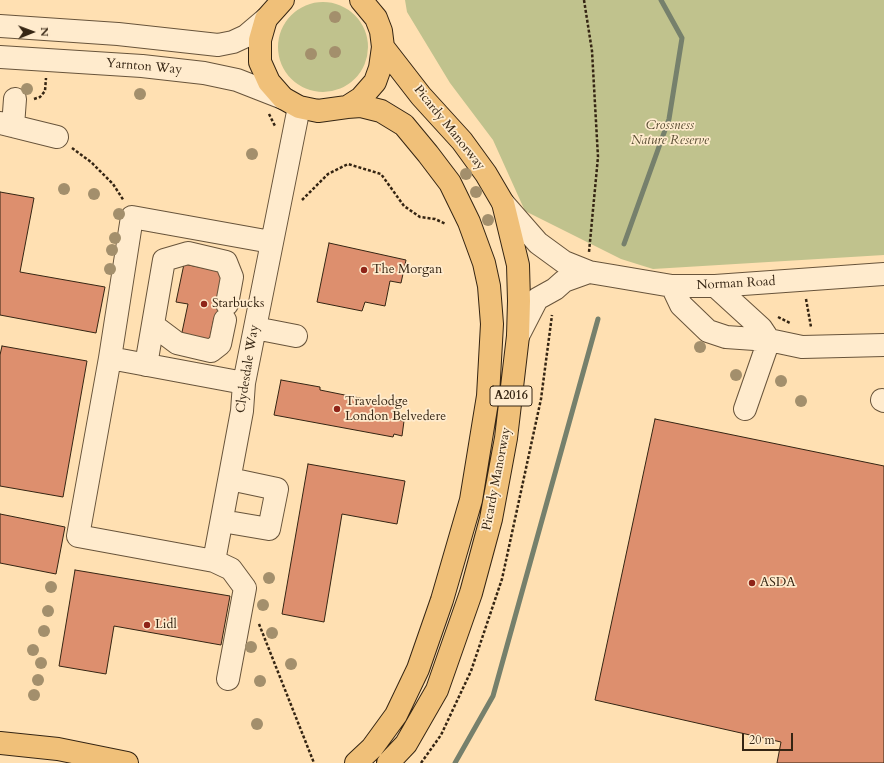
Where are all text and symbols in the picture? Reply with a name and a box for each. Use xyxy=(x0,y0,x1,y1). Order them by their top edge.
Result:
north arrow xyxy=(12,12,52,52)
text: N xyxy=(37,27,52,37)
street label: Yarnton Way xyxy=(105,56,183,78)
street label: Picardy Manorway xyxy=(410,82,488,174)
park label: Crossness Nature Reserve xyxy=(631,118,709,149)
place label: The Morgan xyxy=(372,262,442,278)
marker: The Morgan xyxy=(359,265,369,275)
street label: Norman Road xyxy=(696,274,776,294)
place label: Starbucks xyxy=(212,296,264,312)
marker: Starbucks xyxy=(199,299,209,309)
street label: Clydesdale Way xyxy=(233,324,263,414)
road number: A2016 xyxy=(490,386,532,406)
place label: Travelodge London Belvedere xyxy=(345,394,446,425)
marker: Travelodge London Belvedere xyxy=(332,404,342,414)
street label: Picardy Manorway xyxy=(479,426,515,532)
place label: ASDA xyxy=(760,575,796,591)
marker: ASDA xyxy=(747,578,757,588)
place label: Lidl xyxy=(155,617,177,633)
marker: Lidl xyxy=(142,620,152,630)
scale bar xyxy=(744,725,795,751)
text: 20 m xyxy=(749,732,775,748)

